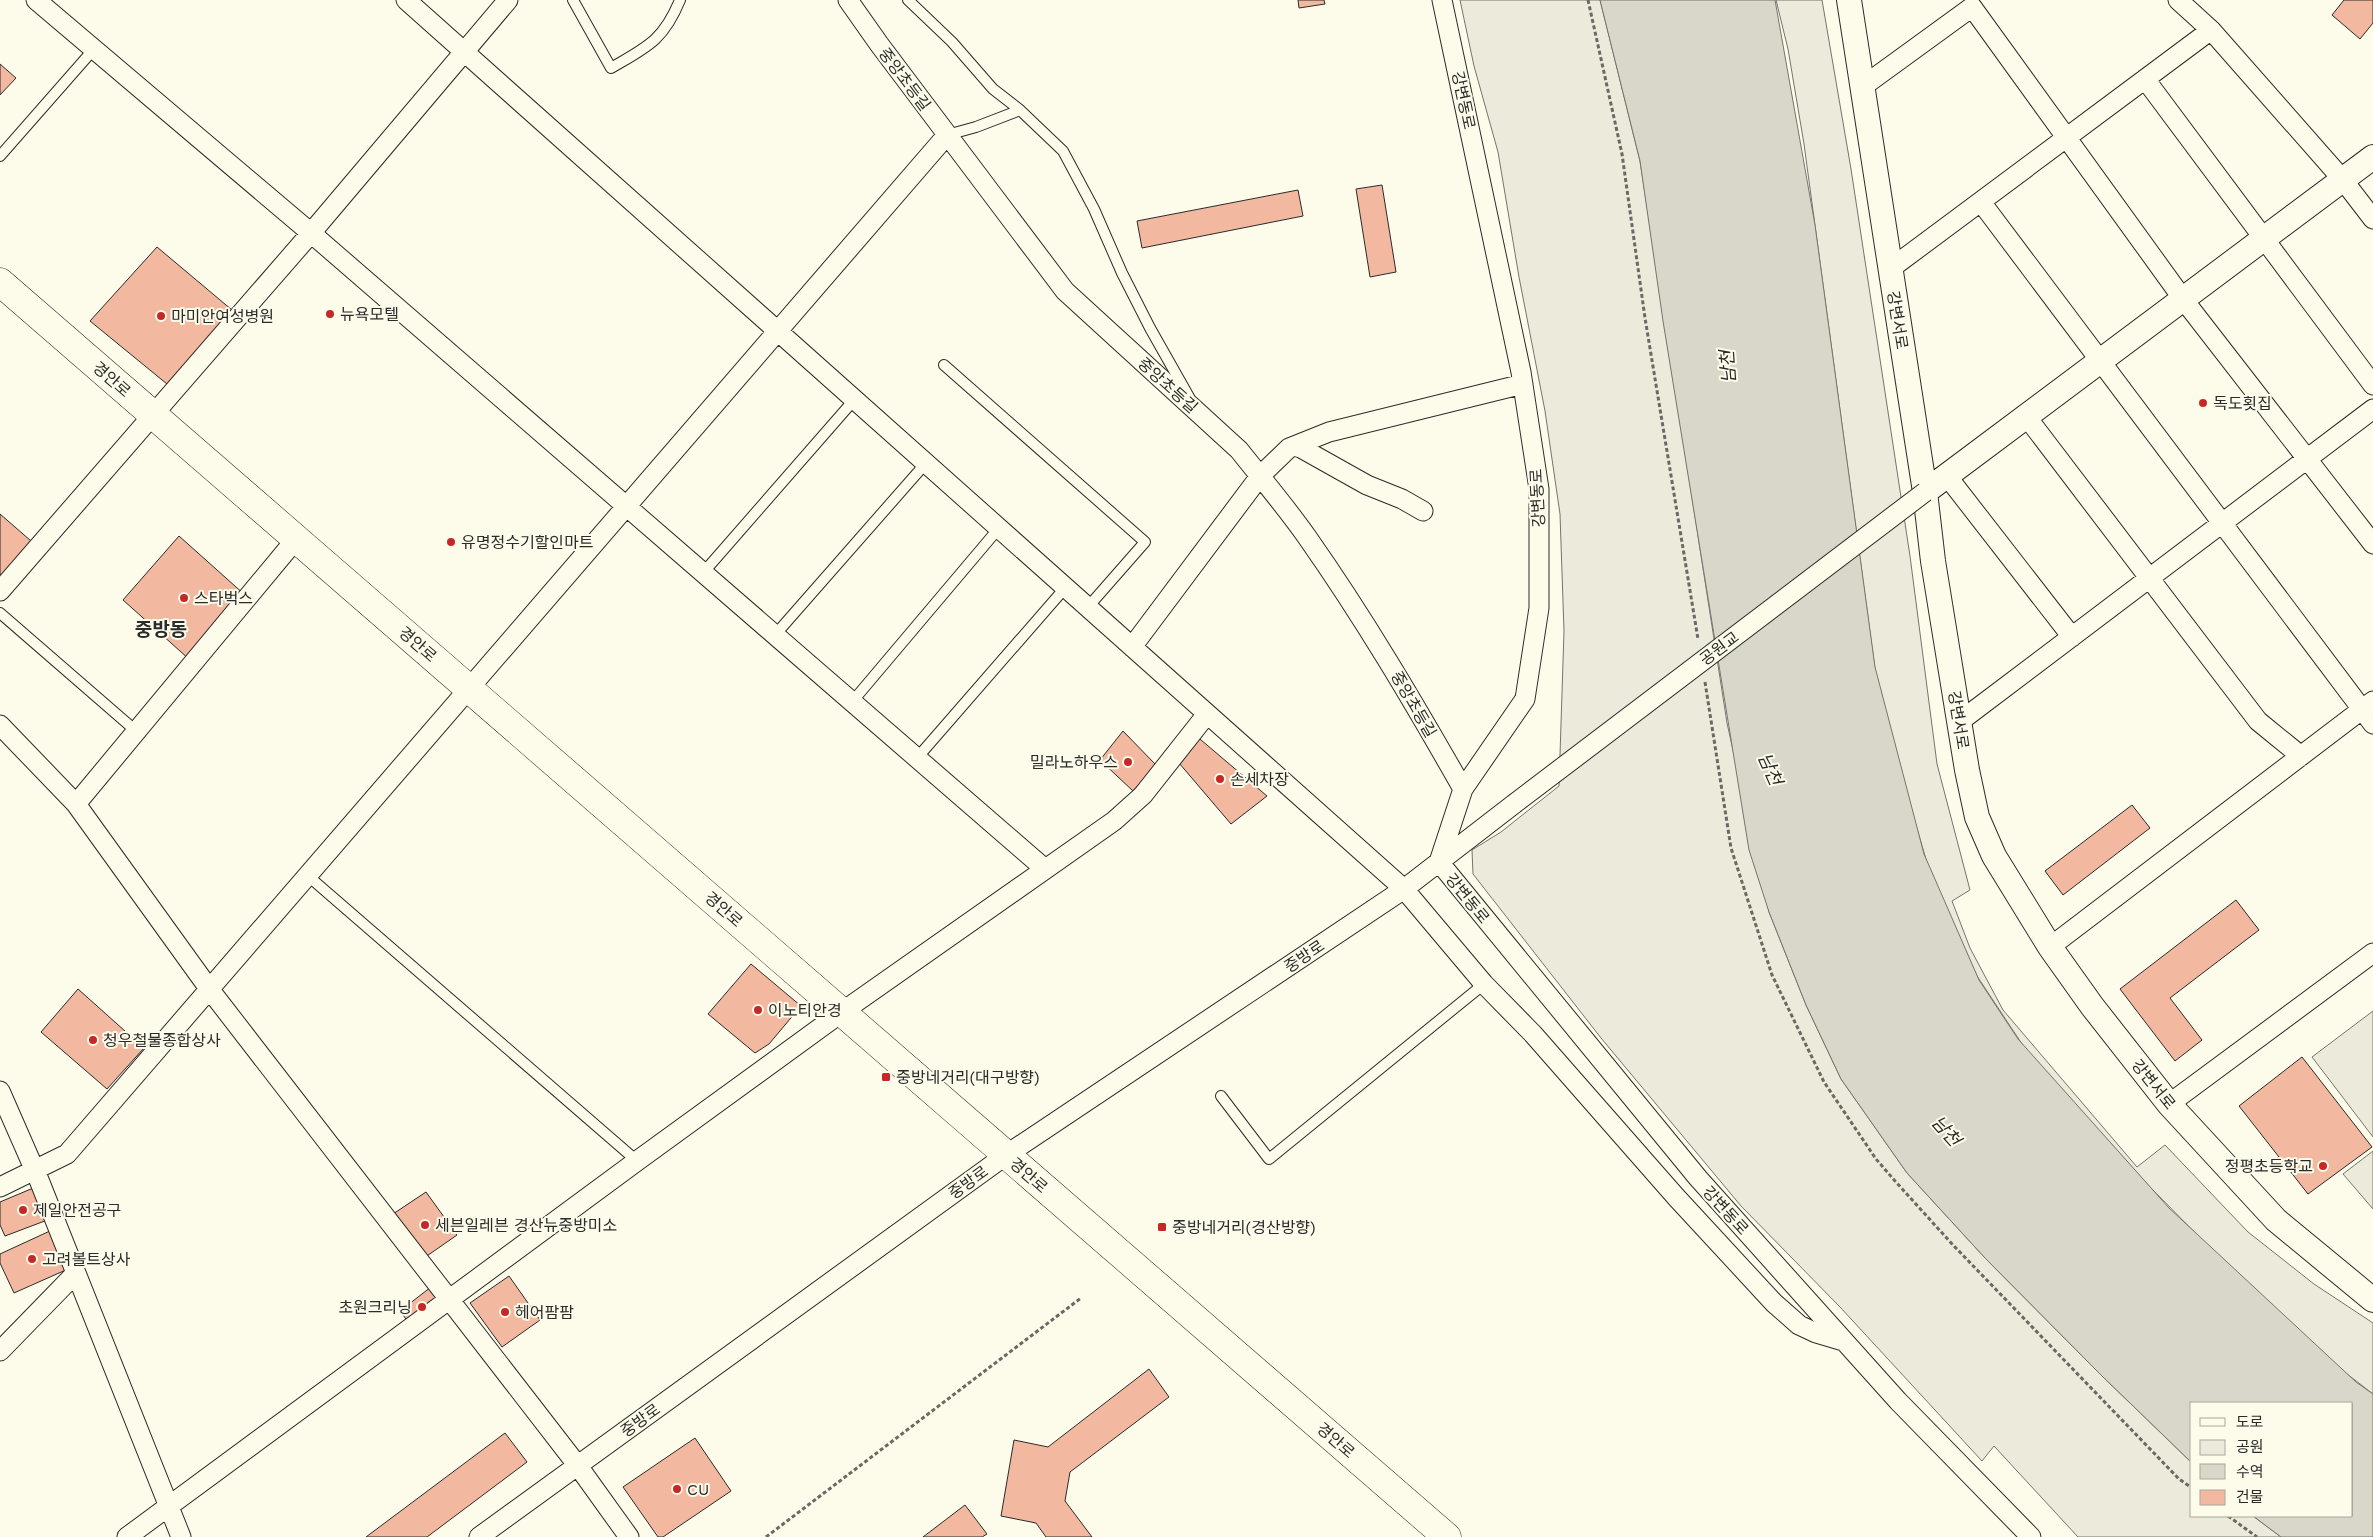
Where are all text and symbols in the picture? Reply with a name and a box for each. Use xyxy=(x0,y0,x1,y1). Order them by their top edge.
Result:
street label: 중앙초등길 xyxy=(875,44,934,114)
street label: 강변동로 xyxy=(1448,69,1479,131)
street label: 강변서로 xyxy=(1884,290,1912,351)
place label: 뉴욕모텔 xyxy=(340,305,399,324)
place label: 마미안여성병원 xyxy=(171,307,274,326)
marker: 뉴욕모텔 xyxy=(324,308,336,320)
marker: 마미안여성병원 xyxy=(155,310,167,322)
water label: 남천 xyxy=(1716,347,1739,384)
street label: 중앙초등길 xyxy=(1134,354,1201,417)
street label: 경안로 xyxy=(89,358,135,401)
place label: 독도횟집 xyxy=(2213,394,2272,413)
marker: 독도횟집 xyxy=(2197,397,2209,409)
street label: 강변동로 xyxy=(1526,468,1549,528)
place label: 유명정수기할인마트 xyxy=(461,533,593,552)
marker: 유명정수기할인마트 xyxy=(445,536,457,548)
place label: 스타벅스 xyxy=(194,589,253,608)
marker: 스타벅스 xyxy=(178,592,190,604)
district label: 중방동 xyxy=(135,618,187,641)
street label: 경안로 xyxy=(395,623,441,666)
street label: 공원교 xyxy=(1696,628,1743,669)
street label: 중앙초등길 xyxy=(1387,668,1440,741)
street label: 강변서로 xyxy=(1945,690,1973,751)
water label: 남천 xyxy=(1754,749,1788,790)
place label: 밀라노하우스 xyxy=(1030,753,1118,772)
marker: 밀라노하우스 xyxy=(1122,756,1134,768)
place label: 손세차장 xyxy=(1230,770,1289,789)
marker: 손세차장 xyxy=(1214,773,1226,785)
street label: 강변동로 xyxy=(1442,869,1494,927)
street label: 경안로 xyxy=(701,888,747,931)
street label: 중방로 xyxy=(1281,936,1328,977)
place label: 이노티안경 xyxy=(768,1001,842,1020)
marker: 이노티안경 xyxy=(752,1004,764,1016)
place label: 청우철물종합상사 xyxy=(103,1031,221,1050)
marker: 청우철물종합상사 xyxy=(87,1034,99,1046)
street label: 강변서로 xyxy=(2128,1055,2180,1113)
place label: 중방네거리(대구방향) xyxy=(896,1068,1040,1087)
marker: 중방네거리(대구방향) xyxy=(880,1071,892,1083)
water label: 남천 xyxy=(1928,1111,1967,1152)
street label: 경안로 xyxy=(1006,1154,1052,1197)
place label: 정평초등학교 xyxy=(2225,1157,2313,1176)
marker: 정평초등학교 xyxy=(2317,1160,2329,1172)
street label: 중방로 xyxy=(945,1162,992,1203)
street label: 강변동로 xyxy=(1699,1182,1753,1239)
place label: 제일안전공구 xyxy=(33,1201,121,1220)
marker: 제일안전공구 xyxy=(17,1204,29,1216)
place label: 세븐일레븐 경산뉴중방미소 xyxy=(435,1216,617,1235)
place label: 중방네거리(경산방향) xyxy=(1172,1218,1316,1237)
marker: 세븐일레븐 경산뉴중방미소 xyxy=(419,1219,431,1231)
marker: 중방네거리(경산방향) xyxy=(1156,1221,1168,1233)
place label: 고려볼트상사 xyxy=(42,1250,131,1269)
marker: 고려볼트상사 xyxy=(26,1253,38,1265)
place label: 초원크리닝 xyxy=(338,1298,412,1317)
marker: 초원크리닝 xyxy=(416,1301,428,1313)
place label: 헤어팜팜 xyxy=(515,1303,574,1322)
marker: 헤어팜팜 xyxy=(499,1306,511,1318)
street label: 중방로 xyxy=(617,1400,664,1441)
legend xyxy=(2190,1402,2353,1517)
text: 도로 xyxy=(2236,1413,2264,1431)
street label: 경안로 xyxy=(1313,1419,1359,1462)
text: 공원 xyxy=(2236,1438,2264,1456)
text: 수역 xyxy=(2236,1463,2264,1481)
place label: CU xyxy=(687,1480,709,1499)
marker: CU xyxy=(671,1483,683,1495)
text: 건물 xyxy=(2236,1488,2264,1506)

